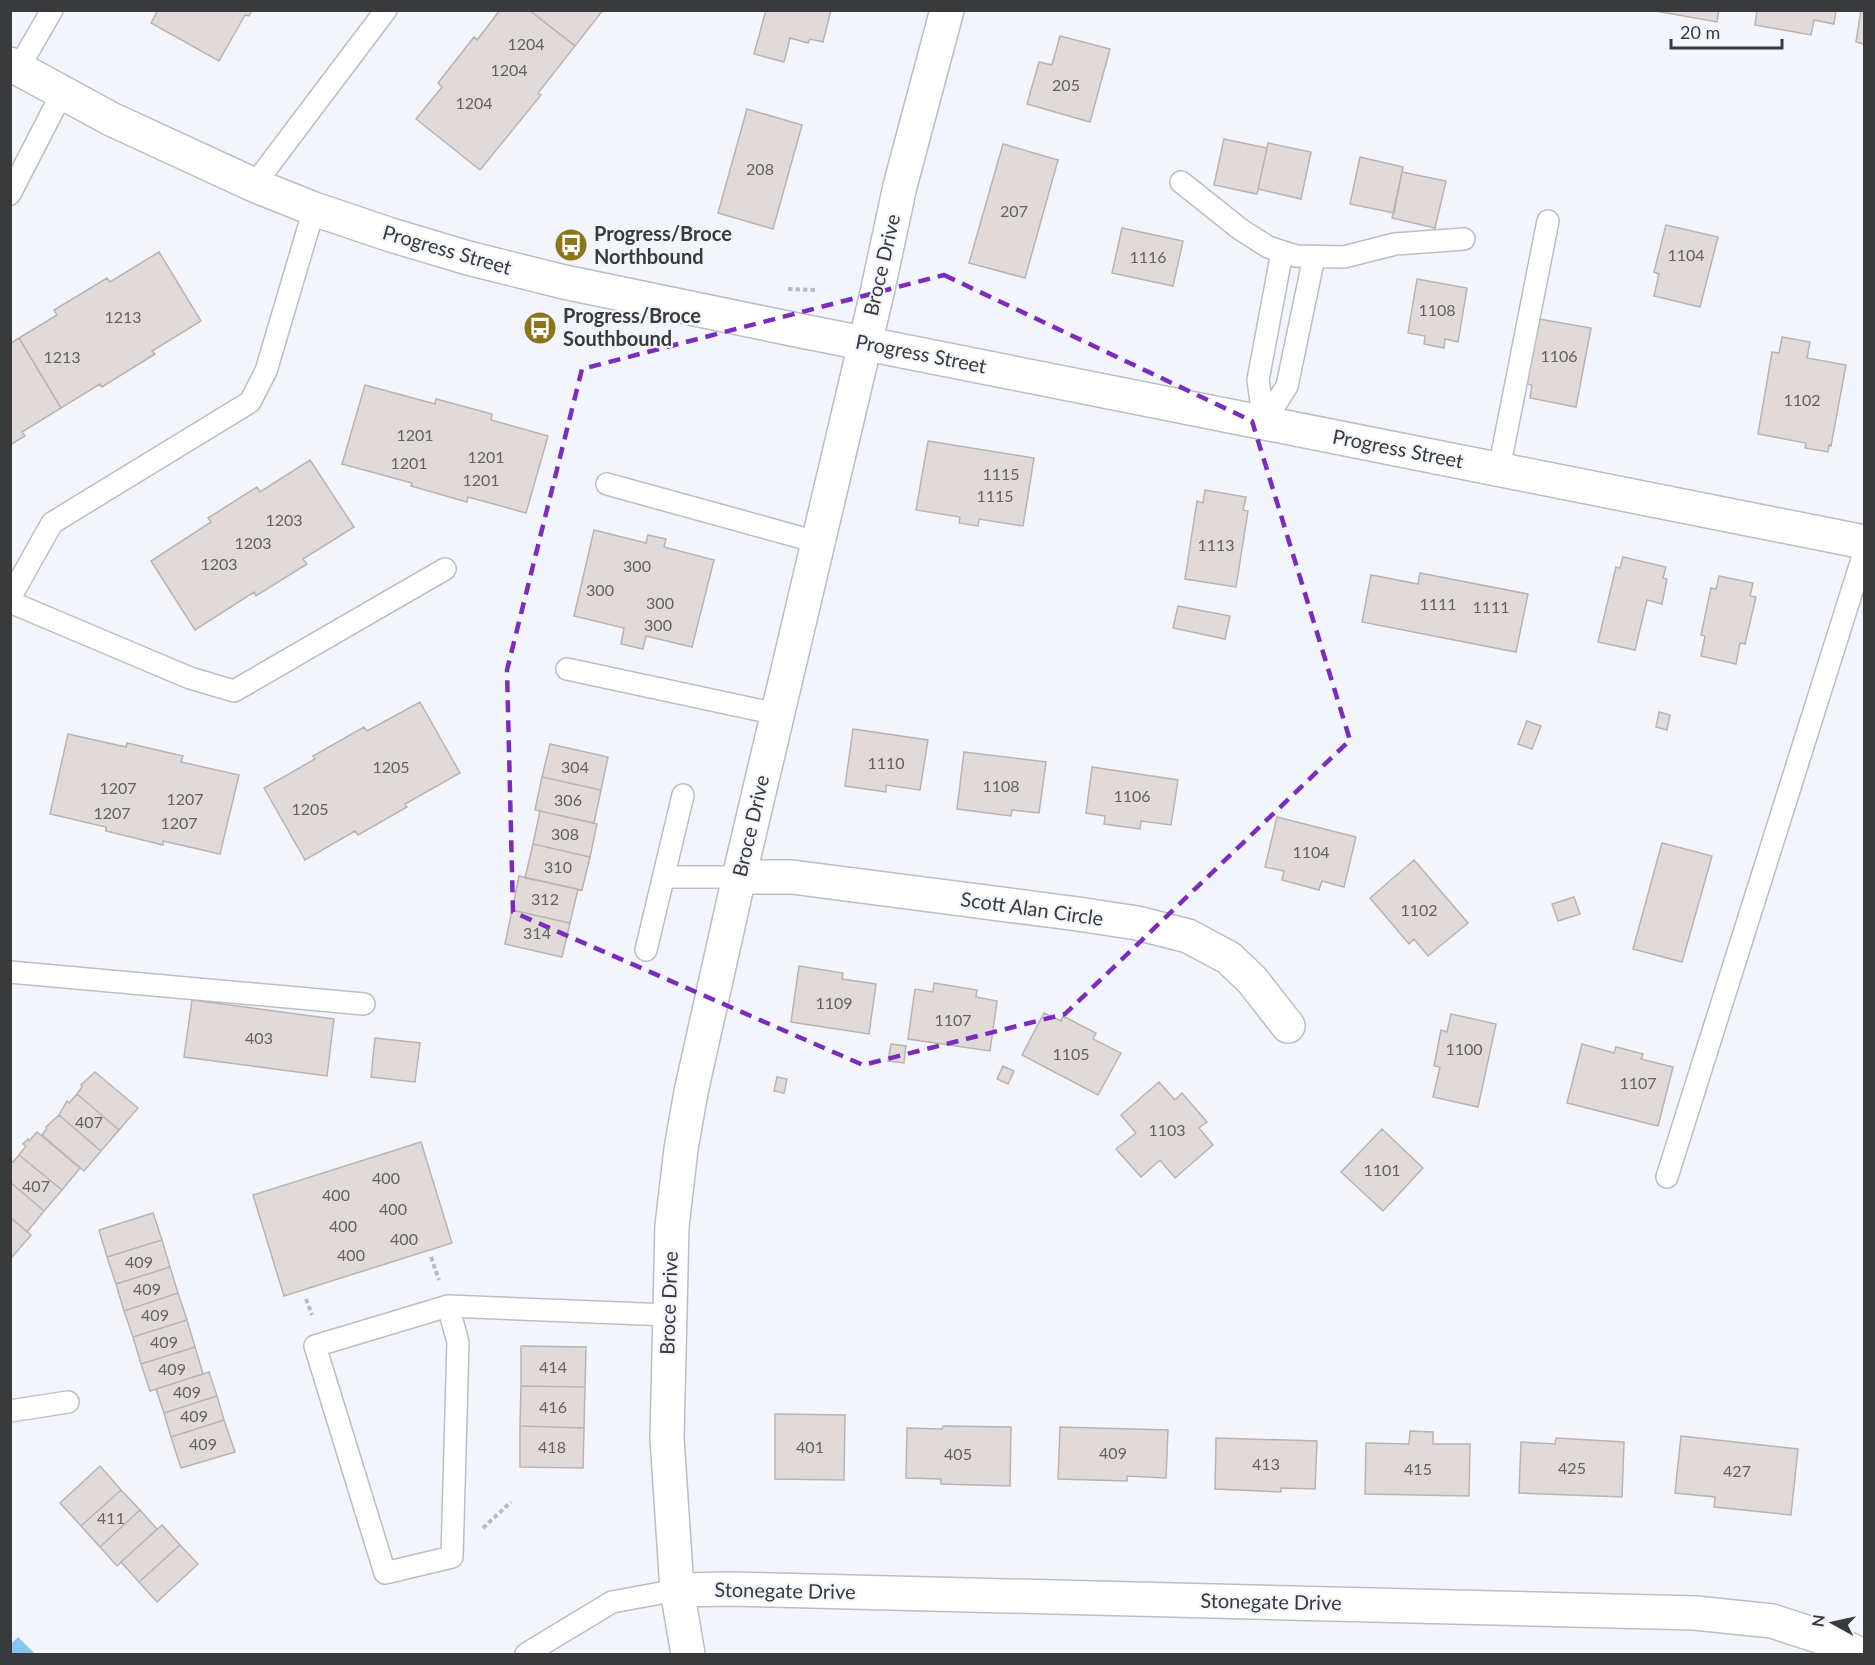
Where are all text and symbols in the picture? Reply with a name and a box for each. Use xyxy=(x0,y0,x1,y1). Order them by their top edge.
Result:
scale bar xyxy=(1671,12,1782,50)
text: 20 m xyxy=(1680,21,1720,43)
house number: 1204 xyxy=(507,34,545,53)
house number: 1204 xyxy=(490,60,528,79)
house number: 205 xyxy=(1052,75,1080,94)
house number: 1204 xyxy=(455,93,493,112)
house number: 208 xyxy=(746,159,774,178)
house number: 207 xyxy=(1000,201,1028,220)
street label: Broce Drive xyxy=(858,212,904,318)
street label: Progress Street xyxy=(380,219,514,279)
place label: Progress/Broce Northbound xyxy=(594,221,732,268)
bus stop icon: Progress/Broce Northbound xyxy=(553,227,589,263)
house number: 1104 xyxy=(1667,245,1705,264)
house number: 1116 xyxy=(1129,247,1167,266)
house number: 1108 xyxy=(1418,300,1456,319)
place label: Progress/Broce Southbound xyxy=(563,303,701,350)
house number: 1213 xyxy=(104,307,142,326)
bus stop icon: Progress/Broce Southbound xyxy=(522,310,558,346)
street label: Progress Street xyxy=(854,329,989,377)
house number: 1106 xyxy=(1540,346,1578,365)
house number: 1213 xyxy=(43,347,81,366)
house number: 1102 xyxy=(1783,390,1821,409)
street label: Progress Street xyxy=(1331,424,1466,472)
house number: 1201 xyxy=(396,425,434,444)
house number: 1201 xyxy=(467,447,505,466)
house number: 1201 xyxy=(390,453,428,472)
house number: 1115 xyxy=(982,464,1020,483)
house number: 1201 xyxy=(462,470,500,489)
house number: 1115 xyxy=(976,486,1014,505)
house number: 1203 xyxy=(265,510,303,529)
house number: 1203 xyxy=(234,533,272,552)
house number: 1113 xyxy=(1197,535,1235,554)
house number: 1203 xyxy=(200,554,238,573)
house number: 300 xyxy=(623,556,651,575)
house number: 300 xyxy=(586,580,614,599)
house number: 300 xyxy=(646,593,674,612)
house number: 1111 xyxy=(1419,594,1457,613)
house number: 1111 xyxy=(1472,597,1510,616)
house number: 300 xyxy=(644,615,672,634)
house number: 1110 xyxy=(867,753,905,772)
house number: 1205 xyxy=(372,757,410,776)
house number: 304 xyxy=(561,757,589,776)
street label: Broce Drive xyxy=(727,773,773,879)
house number: 1108 xyxy=(982,776,1020,795)
house number: 1207 xyxy=(99,778,137,797)
house number: 1106 xyxy=(1113,786,1151,805)
house number: 1207 xyxy=(166,789,204,808)
house number: 306 xyxy=(554,790,582,809)
house number: 1205 xyxy=(291,799,329,818)
house number: 1207 xyxy=(93,803,131,822)
house number: 1207 xyxy=(160,813,198,832)
house number: 308 xyxy=(551,824,579,843)
house number: 1104 xyxy=(1292,842,1330,861)
house number: 310 xyxy=(544,857,572,876)
street label: Scott Alan Circle xyxy=(959,886,1105,930)
house number: 312 xyxy=(531,889,559,908)
house number: 1102 xyxy=(1400,900,1438,919)
house number: 314 xyxy=(523,923,551,942)
house number: 1109 xyxy=(815,993,853,1012)
house number: 1107 xyxy=(934,1010,972,1029)
house number: 403 xyxy=(245,1028,273,1047)
house number: 1100 xyxy=(1445,1039,1483,1058)
house number: 1105 xyxy=(1052,1044,1090,1063)
house number: 1107 xyxy=(1619,1073,1657,1092)
house number: 407 xyxy=(75,1112,103,1131)
house number: 1103 xyxy=(1148,1120,1186,1139)
house number: 1101 xyxy=(1363,1160,1401,1179)
house number: 400 xyxy=(372,1168,400,1187)
house number: 407 xyxy=(22,1176,50,1195)
house number: 400 xyxy=(322,1185,350,1204)
house number: 400 xyxy=(379,1199,407,1218)
house number: 400 xyxy=(329,1216,357,1235)
house number: 400 xyxy=(390,1229,418,1248)
house number: 400 xyxy=(337,1245,365,1264)
street label: Broce Drive xyxy=(654,1251,682,1355)
house number: 409 xyxy=(125,1252,153,1271)
house number: 409 xyxy=(133,1279,161,1298)
house number: 409 xyxy=(141,1305,169,1324)
house number: 409 xyxy=(150,1332,178,1351)
house number: 414 xyxy=(539,1357,567,1376)
house number: 409 xyxy=(158,1359,186,1378)
house number: 409 xyxy=(173,1382,201,1401)
house number: 416 xyxy=(539,1397,567,1416)
house number: 409 xyxy=(180,1406,208,1425)
house number: 409 xyxy=(189,1434,217,1453)
house number: 418 xyxy=(538,1437,566,1456)
house number: 401 xyxy=(796,1437,824,1456)
house number: 409 xyxy=(1099,1443,1127,1462)
house number: 405 xyxy=(944,1444,972,1463)
house number: 413 xyxy=(1252,1454,1280,1473)
house number: 425 xyxy=(1558,1458,1586,1477)
house number: 415 xyxy=(1404,1459,1432,1478)
house number: 427 xyxy=(1723,1461,1751,1480)
house number: 411 xyxy=(97,1508,125,1527)
street label: Stonegate Drive xyxy=(714,1577,856,1603)
street label: Stonegate Drive xyxy=(1200,1588,1342,1614)
north arrow xyxy=(1803,1593,1863,1653)
text: N xyxy=(1807,1613,1828,1628)

